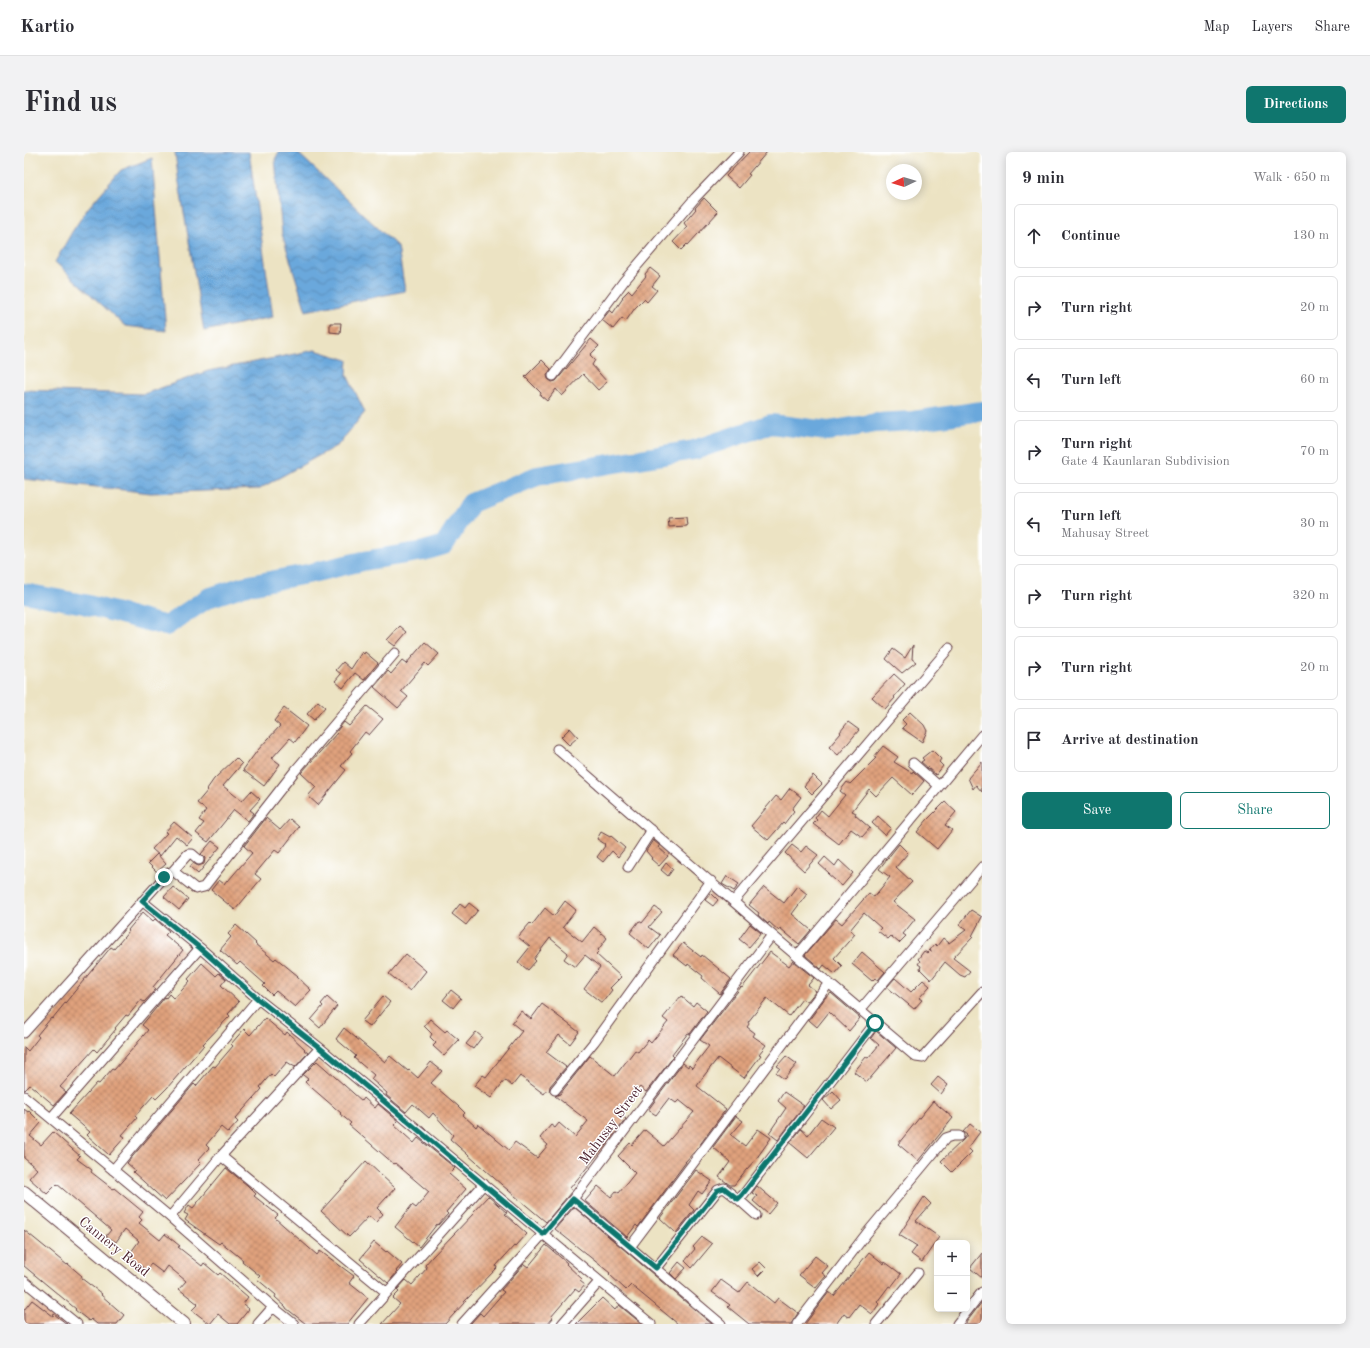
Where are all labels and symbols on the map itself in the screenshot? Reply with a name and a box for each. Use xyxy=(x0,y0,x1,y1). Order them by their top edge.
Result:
north arrow xyxy=(886,164,922,200)
route end xyxy=(155,868,173,886)
route start xyxy=(866,1014,884,1032)
street label: Mahusay Street xyxy=(577,1083,645,1167)
street label: Cannery Road xyxy=(76,1214,152,1280)

